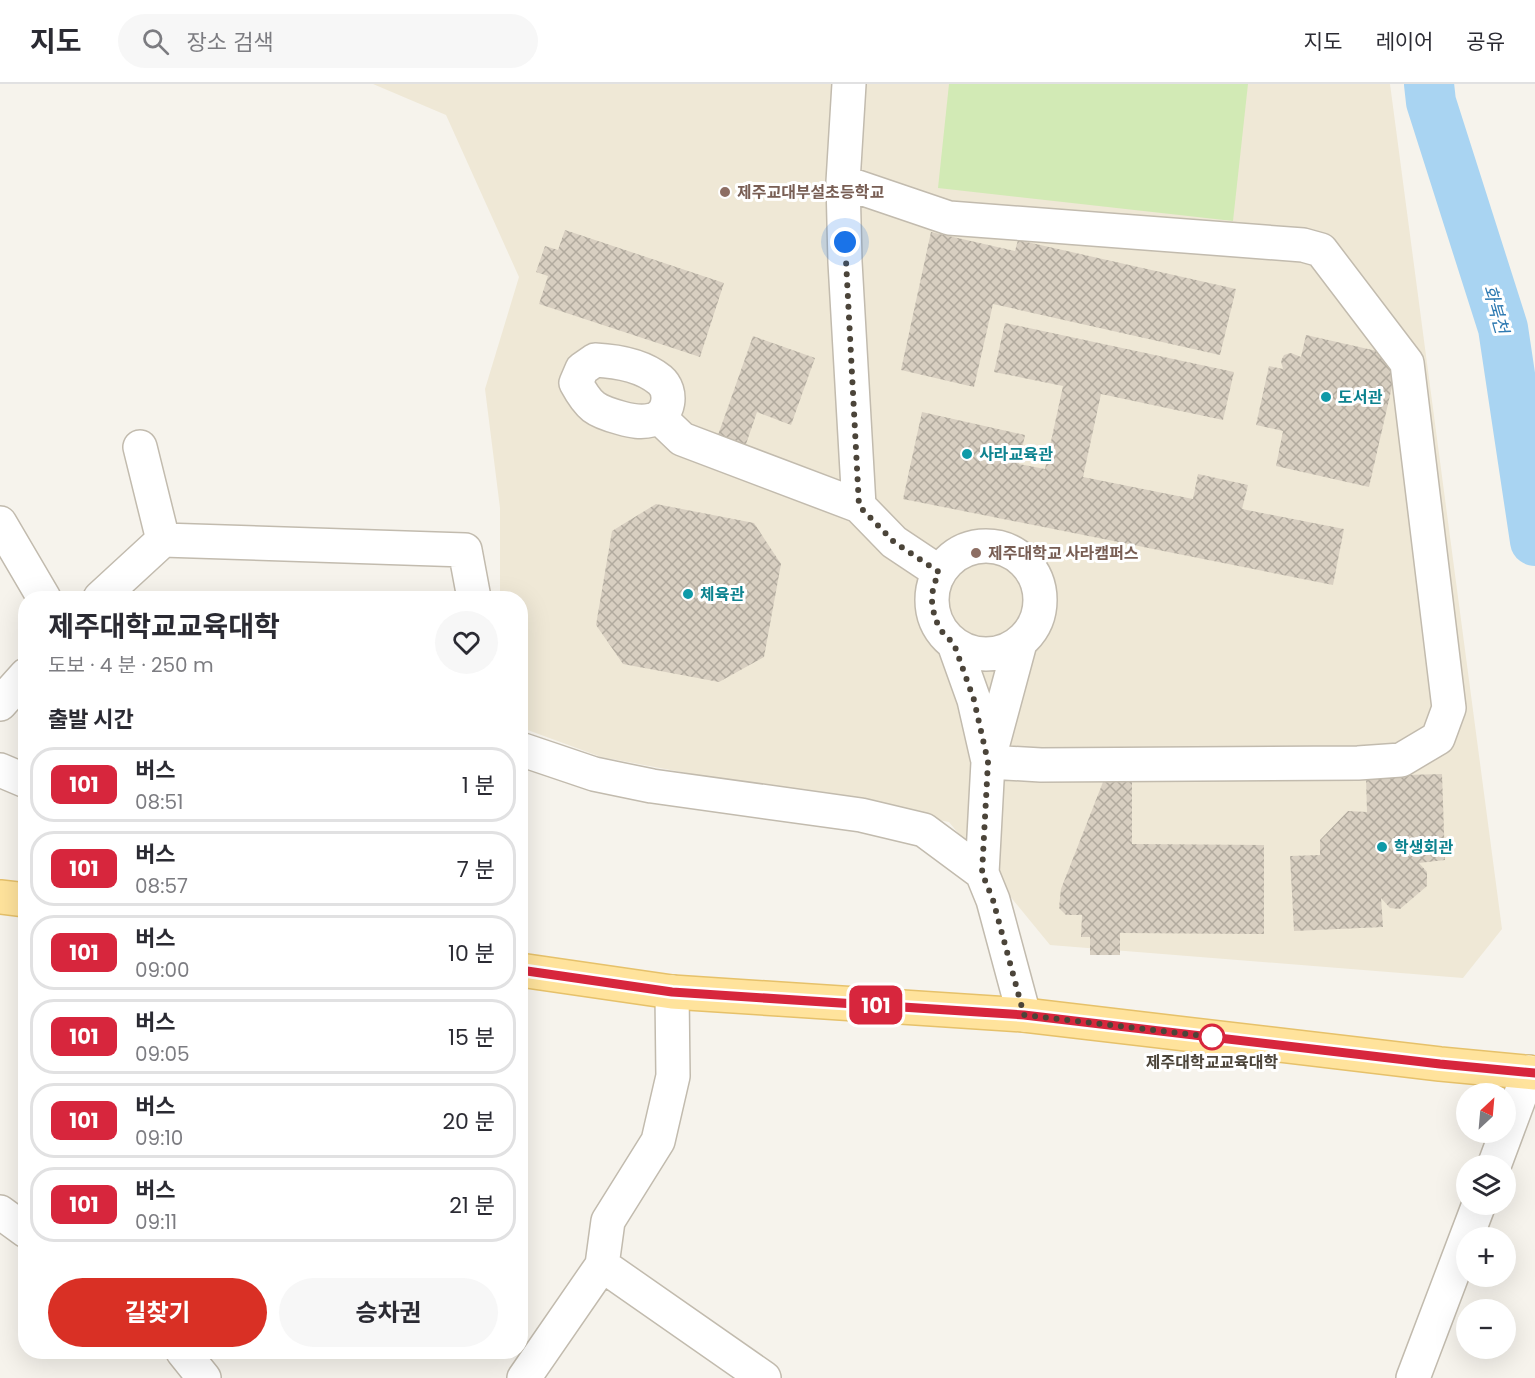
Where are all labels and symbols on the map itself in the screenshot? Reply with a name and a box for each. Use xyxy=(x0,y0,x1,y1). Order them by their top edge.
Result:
place label: 제주교대부설초등학교 xyxy=(737,181,884,204)
marker: 제주교대부설초등학교 xyxy=(718,185,732,199)
your location xyxy=(830,227,860,257)
water label: 화북천 xyxy=(1477,282,1516,339)
place label: 도서관 xyxy=(1338,386,1382,409)
marker: 도서관 xyxy=(1319,390,1333,404)
place label: 사라교육관 xyxy=(979,443,1053,466)
marker: 사라교육관 xyxy=(960,447,974,461)
place label: 제주대학교 사라캠퍼스 xyxy=(988,542,1139,565)
marker: 제주대학교 사라캠퍼스 xyxy=(969,546,983,560)
place label: 체육관 xyxy=(700,583,744,606)
marker: 체육관 xyxy=(681,587,695,601)
place label: 학생회관 xyxy=(1394,836,1453,859)
marker: 학생회관 xyxy=(1375,840,1389,854)
line badge: 101 xyxy=(842,986,910,1024)
marker: 제주대학교교육대학 xyxy=(1199,1024,1225,1050)
place label: 제주대학교교육대학 xyxy=(1146,1051,1279,1074)
north arrow xyxy=(1456,1083,1516,1143)

